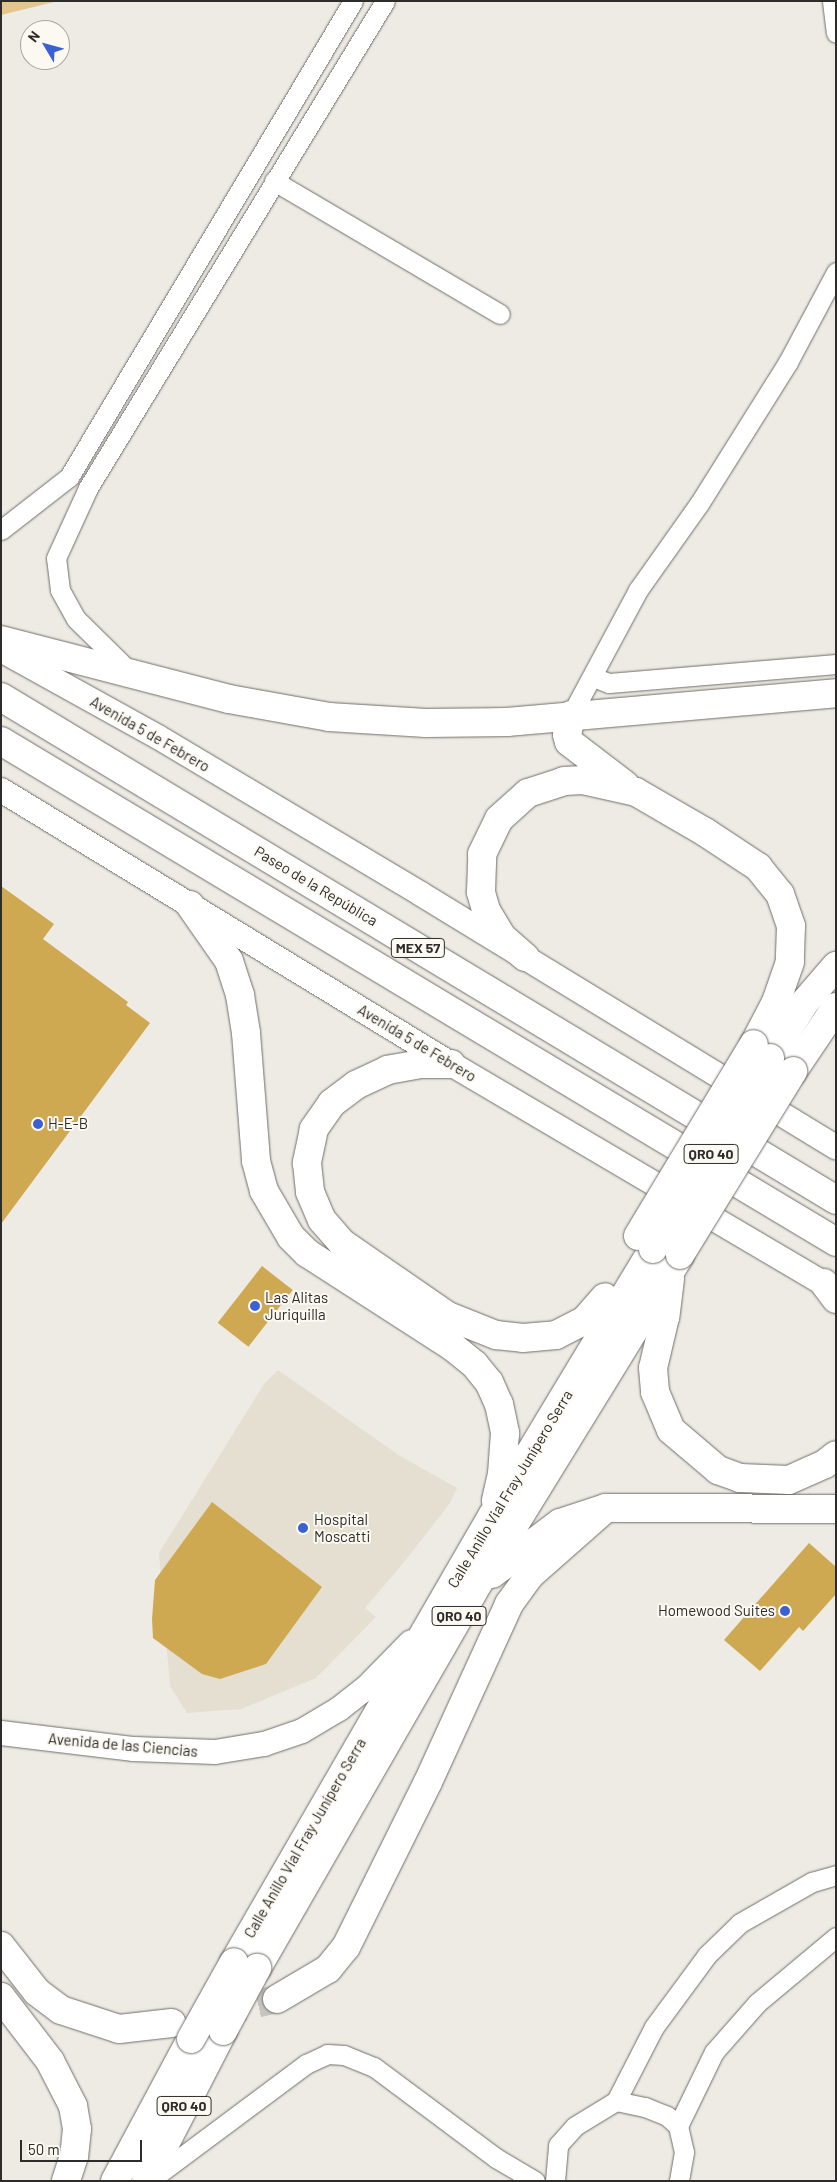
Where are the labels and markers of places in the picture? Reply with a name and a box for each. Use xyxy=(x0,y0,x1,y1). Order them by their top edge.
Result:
place label: H-E-B xyxy=(48,1115,88,1133)
marker: H-E-B xyxy=(32,1118,44,1130)
place label: Las Alitas Juriquilla xyxy=(265,1288,328,1323)
marker: Las Alitas Juriquilla xyxy=(249,1300,261,1312)
place label: Hospital Moscatti xyxy=(314,1510,370,1545)
marker: Hospital Moscatti xyxy=(296,1521,310,1535)
place label: Homewood Suites xyxy=(658,1602,775,1620)
marker: Homewood Suites xyxy=(779,1605,791,1617)

